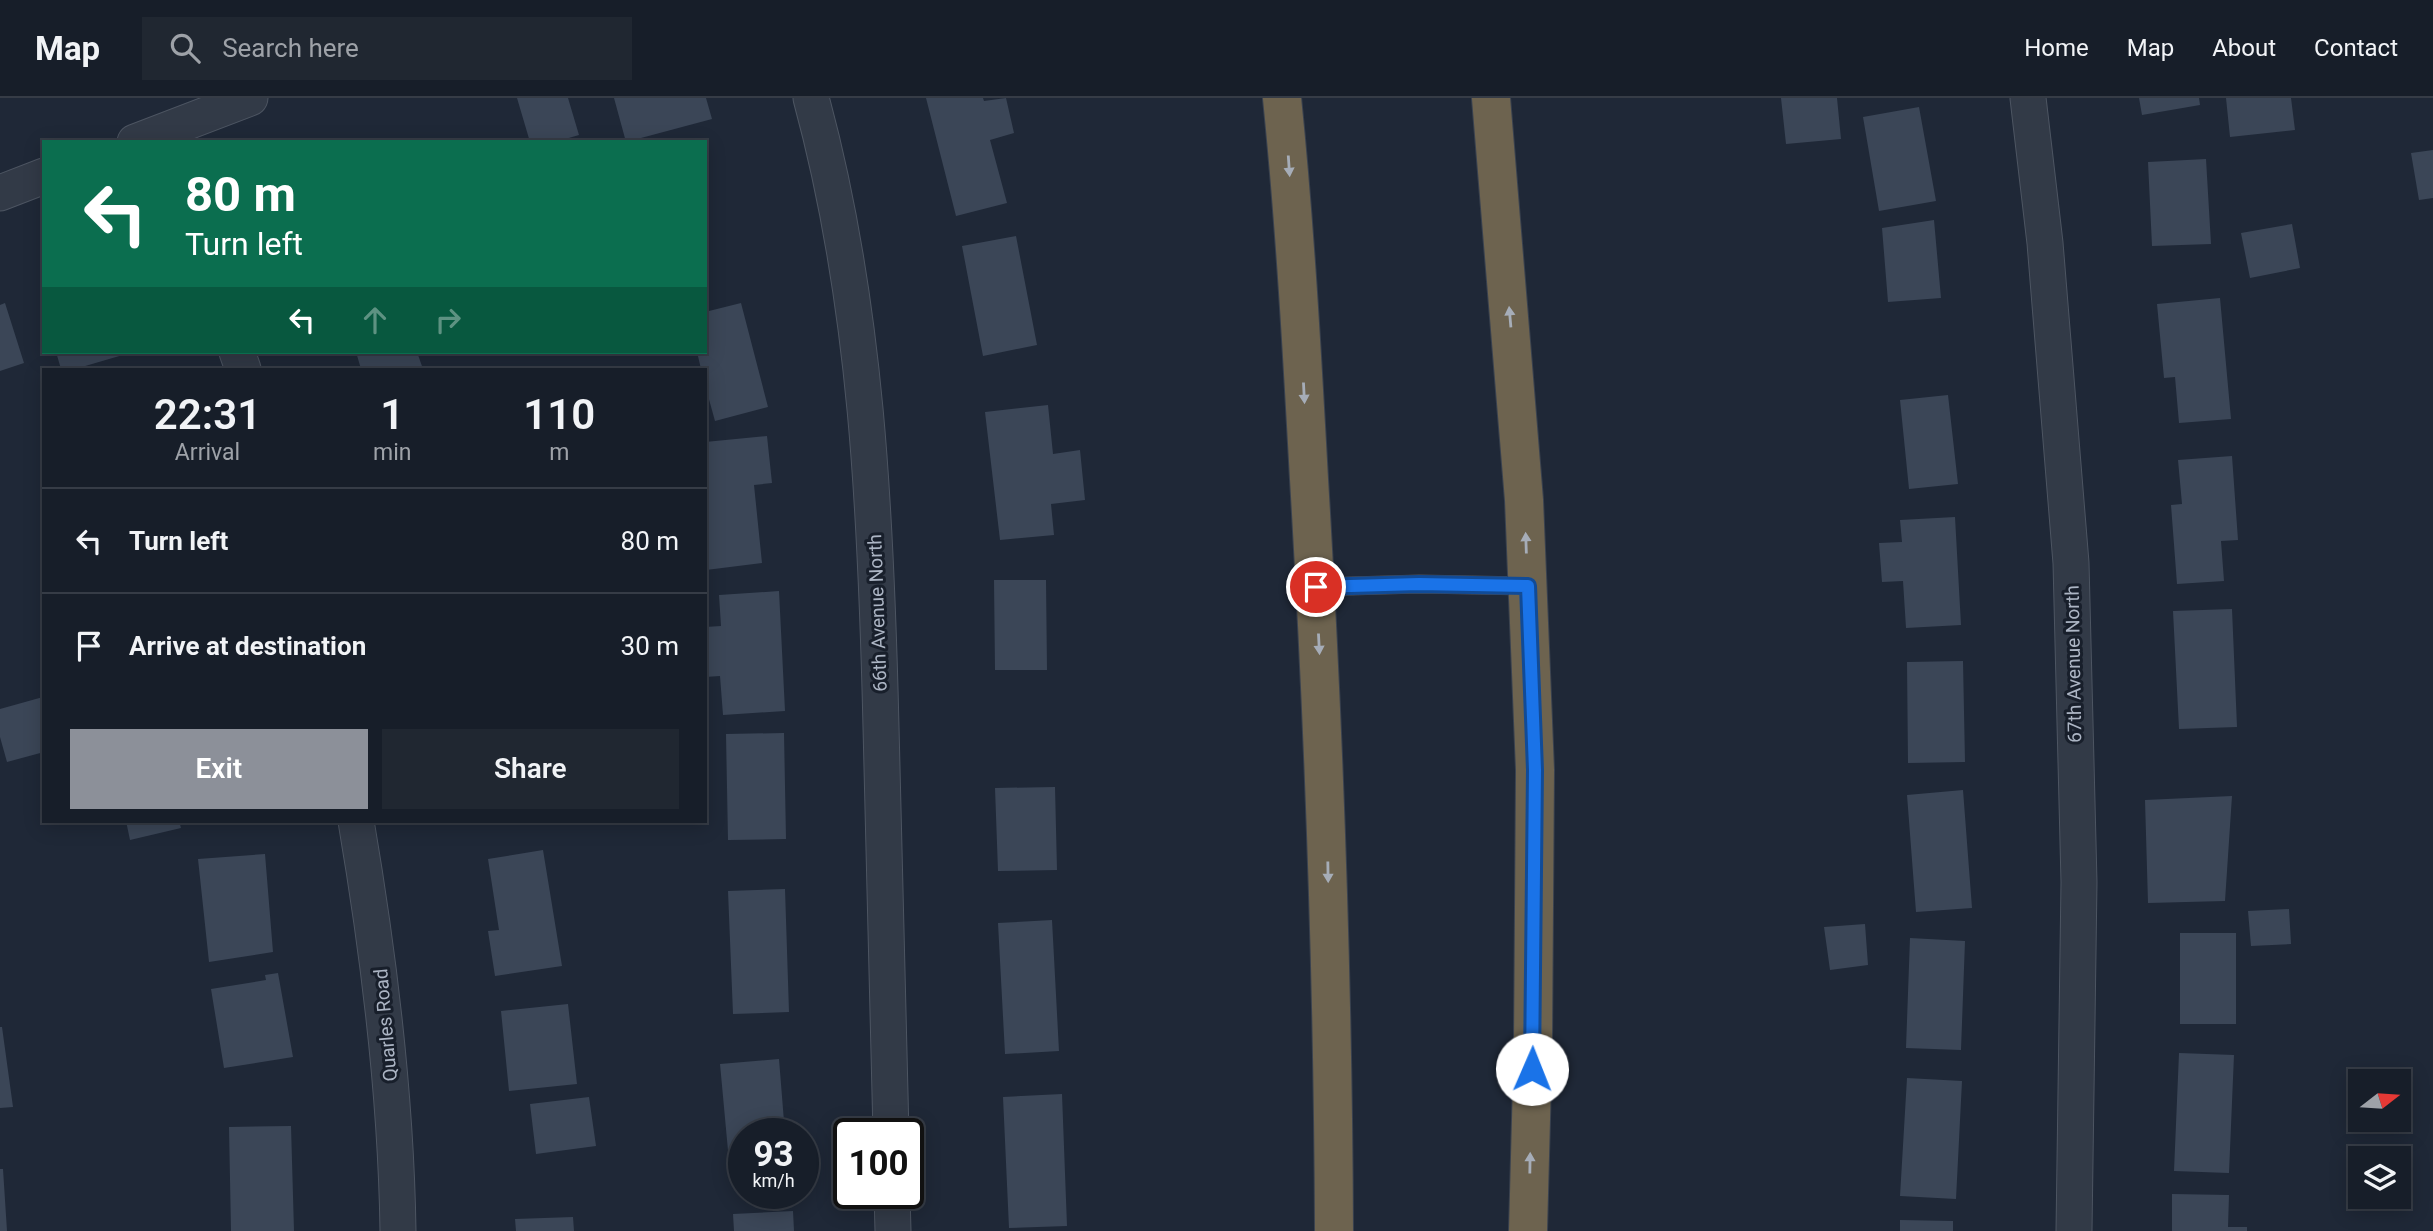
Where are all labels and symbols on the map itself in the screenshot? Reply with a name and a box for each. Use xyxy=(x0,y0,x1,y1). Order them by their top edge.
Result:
one-way arrow xyxy=(1284,155,1295,177)
one-way arrow xyxy=(1504,305,1515,327)
one-way arrow xyxy=(1299,382,1310,404)
one-way arrow xyxy=(1520,532,1531,554)
street label: 66th Avenue North xyxy=(863,534,892,692)
pin xyxy=(1286,557,1346,617)
street label: 67th Avenue North xyxy=(2061,585,2086,743)
one-way arrow xyxy=(1314,634,1325,656)
one-way arrow xyxy=(1323,861,1334,883)
street label: Quarles Road xyxy=(369,968,402,1082)
position arrow xyxy=(1495,1032,1569,1106)
north arrow xyxy=(2348,1069,2412,1132)
speed limit sign: 100 xyxy=(833,1118,924,1209)
one-way arrow xyxy=(1524,1152,1536,1174)

